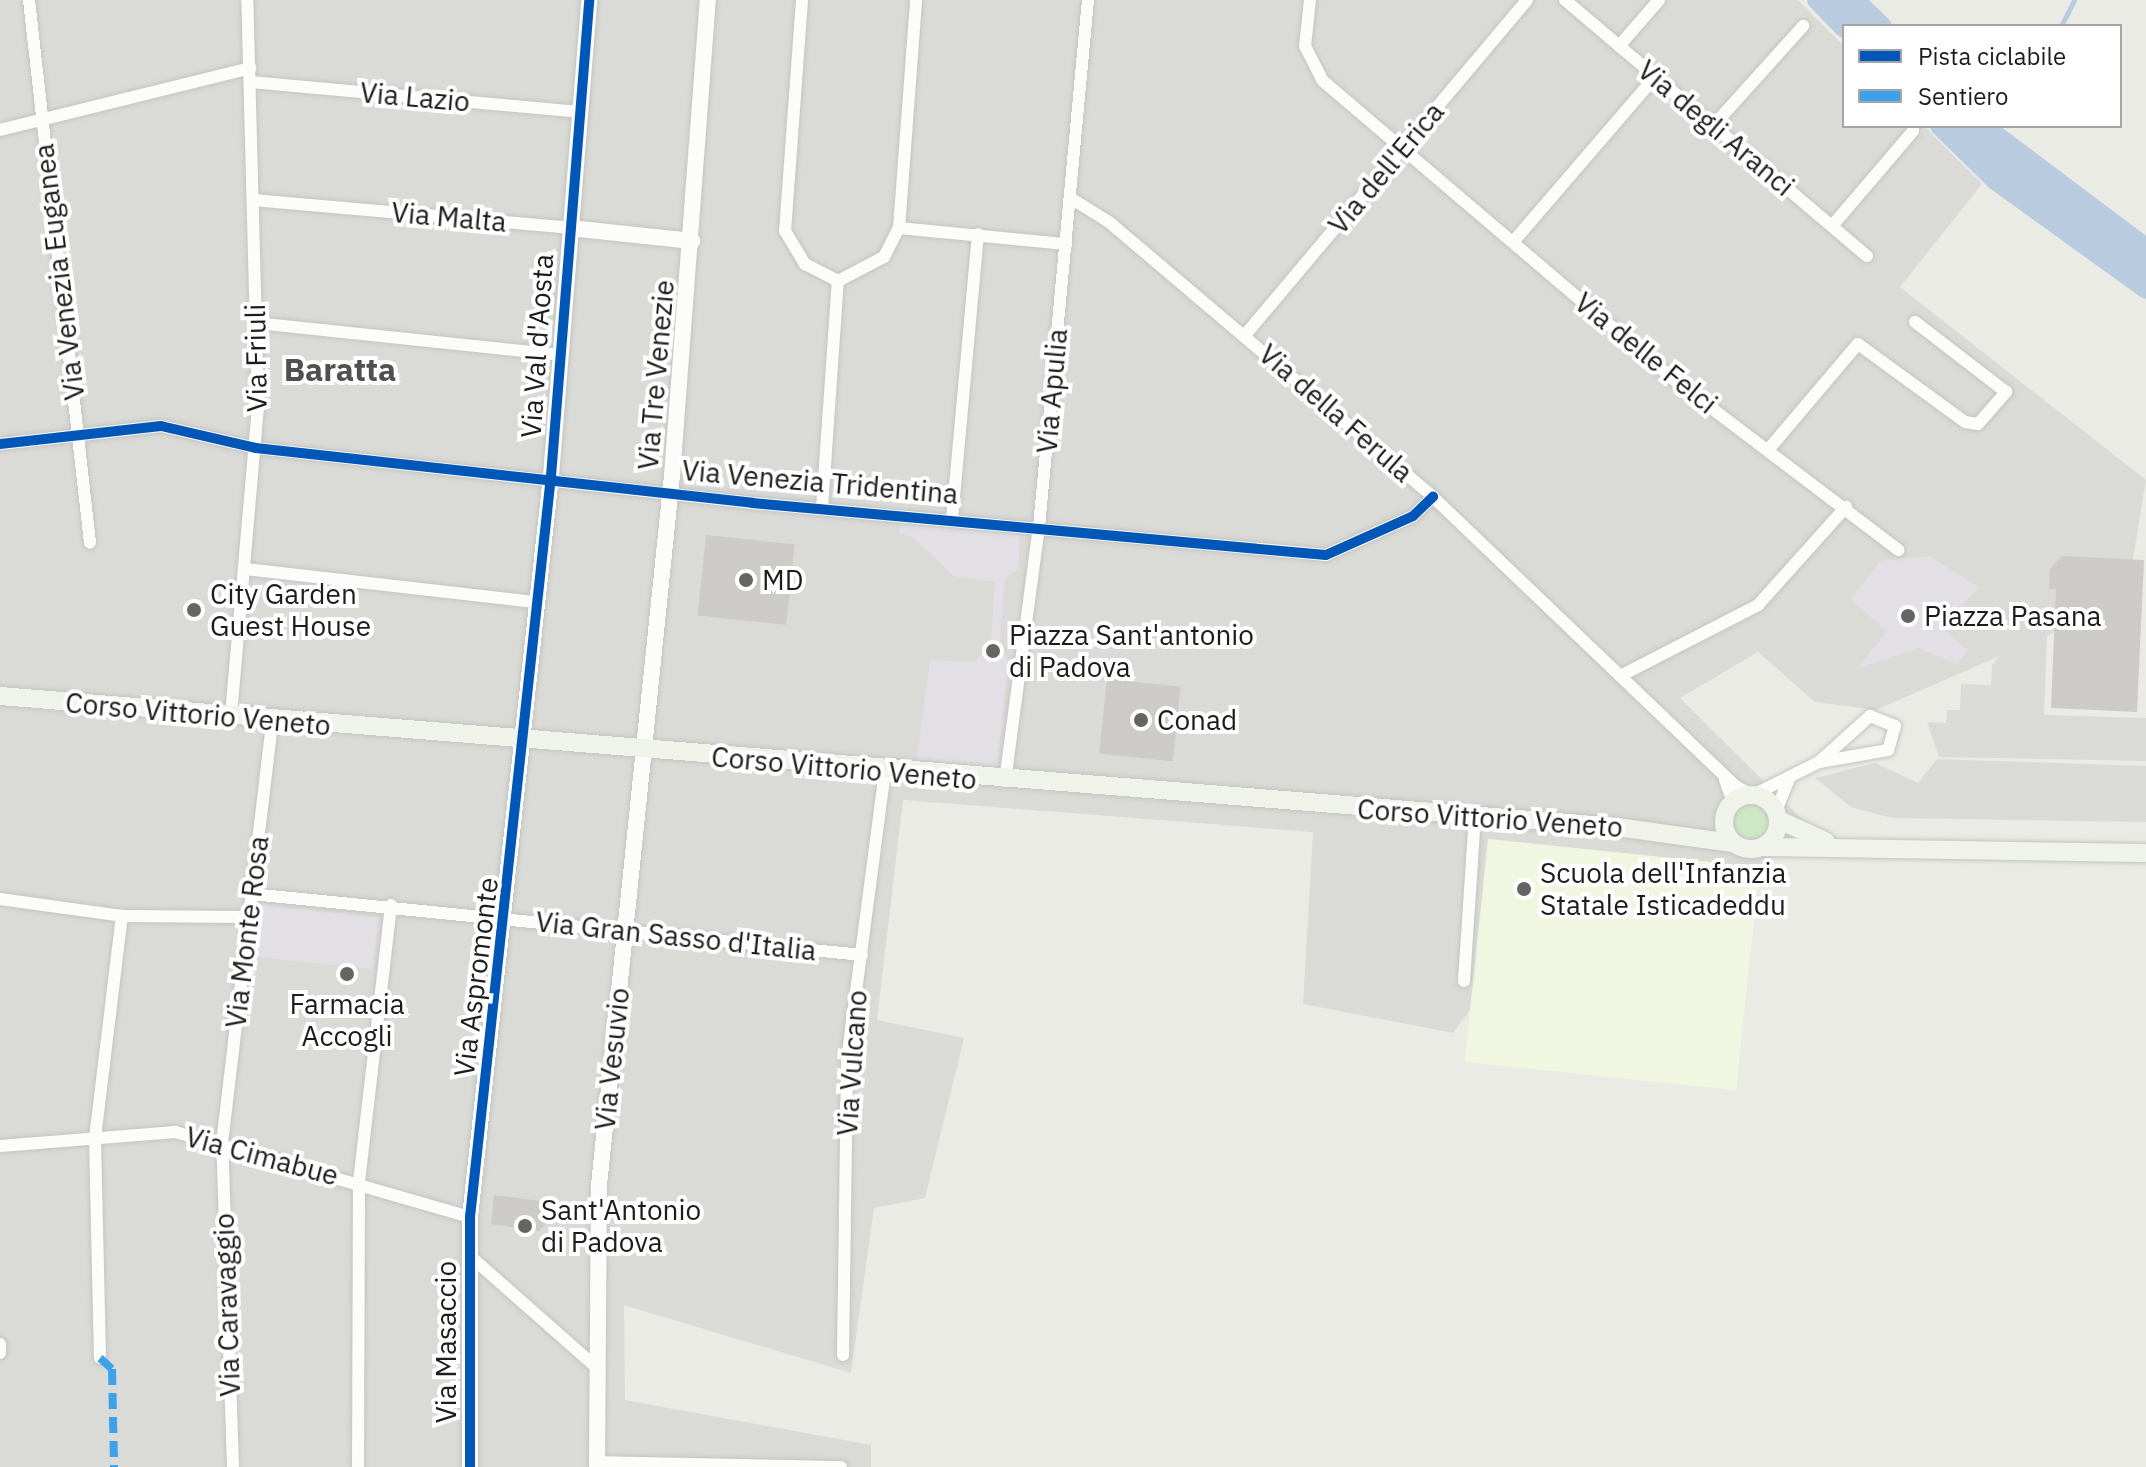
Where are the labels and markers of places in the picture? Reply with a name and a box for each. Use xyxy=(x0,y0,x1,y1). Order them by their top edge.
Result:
place label: MD xyxy=(762,563,804,597)
marker: MD xyxy=(737,571,755,589)
place label: City Garden Guest House xyxy=(210,577,371,643)
place label: Piazza Pasana xyxy=(1924,599,2102,633)
marker: City Garden Guest House xyxy=(185,601,203,619)
marker: Piazza Pasana xyxy=(1899,607,1917,625)
place label: Piazza Sant'antonio di Padova xyxy=(1009,618,1254,684)
marker: Piazza Sant'antonio di Padova xyxy=(984,642,1002,660)
place label: Conad xyxy=(1157,703,1237,737)
marker: Conad xyxy=(1132,711,1150,729)
place label: Scuola dell'Infanzia Statale Isticadeddu xyxy=(1540,856,1787,922)
marker: Scuola dell'Infanzia Statale Isticadeddu xyxy=(1515,880,1533,898)
marker: Farmacia Accogli xyxy=(338,965,356,983)
place label: Farmacia Accogli xyxy=(289,987,405,1053)
place label: Sant'Antonio di Padova xyxy=(541,1193,701,1259)
marker: Sant'Antonio di Padova xyxy=(516,1217,534,1235)

